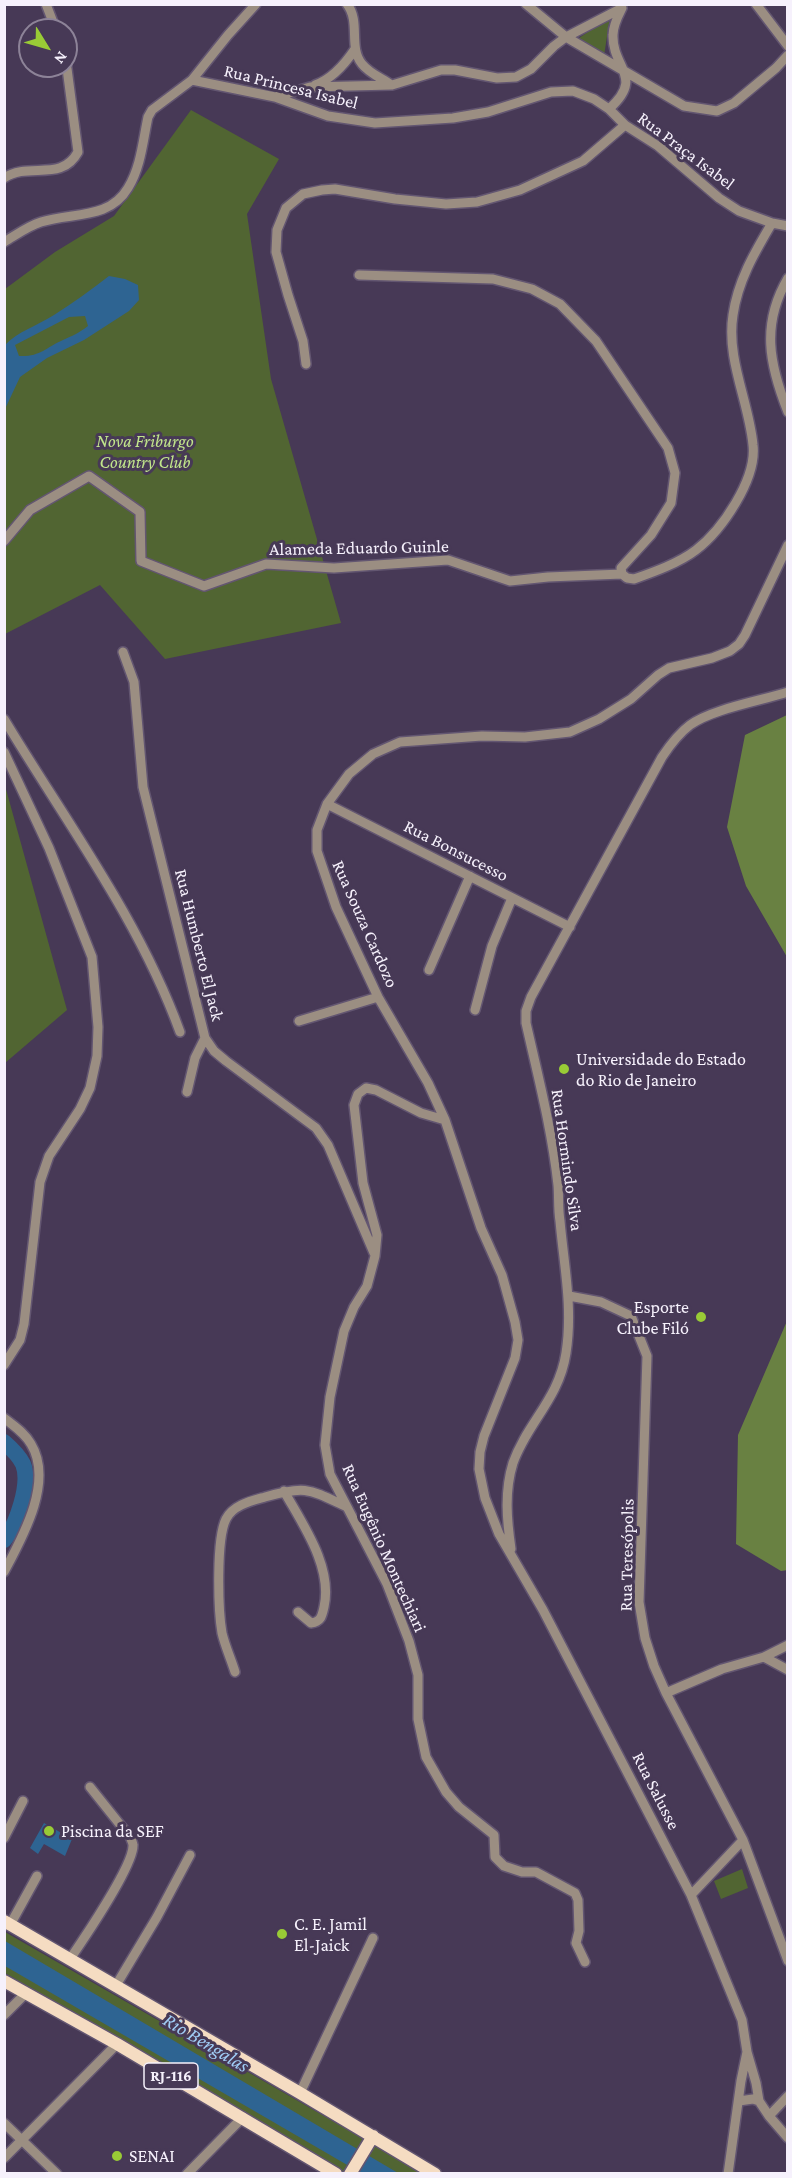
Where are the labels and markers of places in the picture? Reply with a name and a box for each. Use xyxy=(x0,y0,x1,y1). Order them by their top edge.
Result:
place label: Universidade do Estado do Rio de Janeiro xyxy=(576,1048,746,1090)
marker: Universidade do Estado do Rio de Janeiro xyxy=(557,1062,571,1076)
place label: Esporte Clube Filó xyxy=(616,1296,689,1338)
marker: Esporte Clube Filó xyxy=(694,1310,708,1324)
place label: Piscina da SEF xyxy=(61,1820,164,1842)
marker: Piscina da SEF xyxy=(42,1824,56,1838)
place label: C. E. Jamil El-Jaick xyxy=(294,1913,367,1956)
marker: C. E. Jamil El-Jaick xyxy=(275,1927,289,1941)
place label: SENAI xyxy=(129,2145,175,2167)
marker: SENAI xyxy=(110,2149,124,2163)

